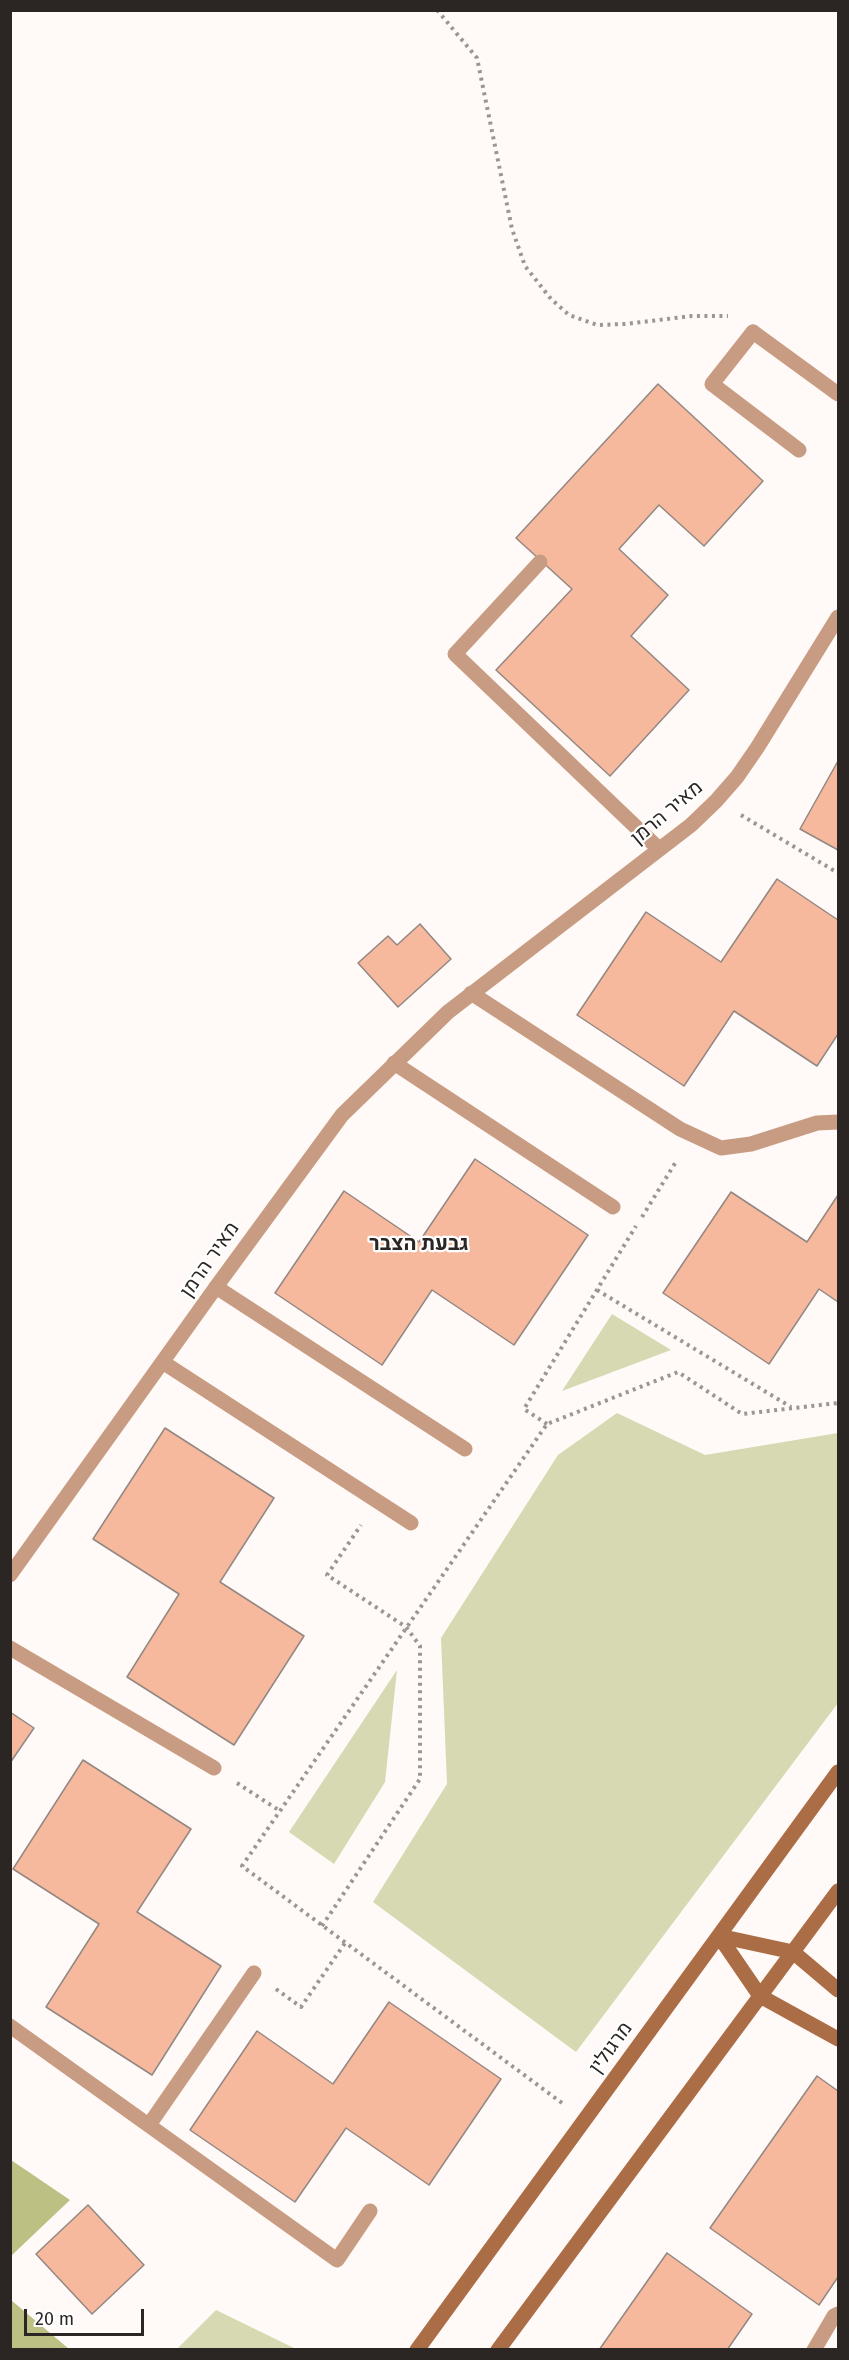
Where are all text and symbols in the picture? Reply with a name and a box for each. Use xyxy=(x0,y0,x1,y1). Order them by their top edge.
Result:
street label: מאיר הרמן xyxy=(626,776,708,850)
street label: מאיר הרמן xyxy=(175,1218,245,1302)
district label: גבעת הצבר xyxy=(369,1231,469,1257)
street label: מרגולין xyxy=(584,2017,638,2079)
scale bar xyxy=(27,2297,147,2335)
text: 20 m xyxy=(35,2308,74,2330)

